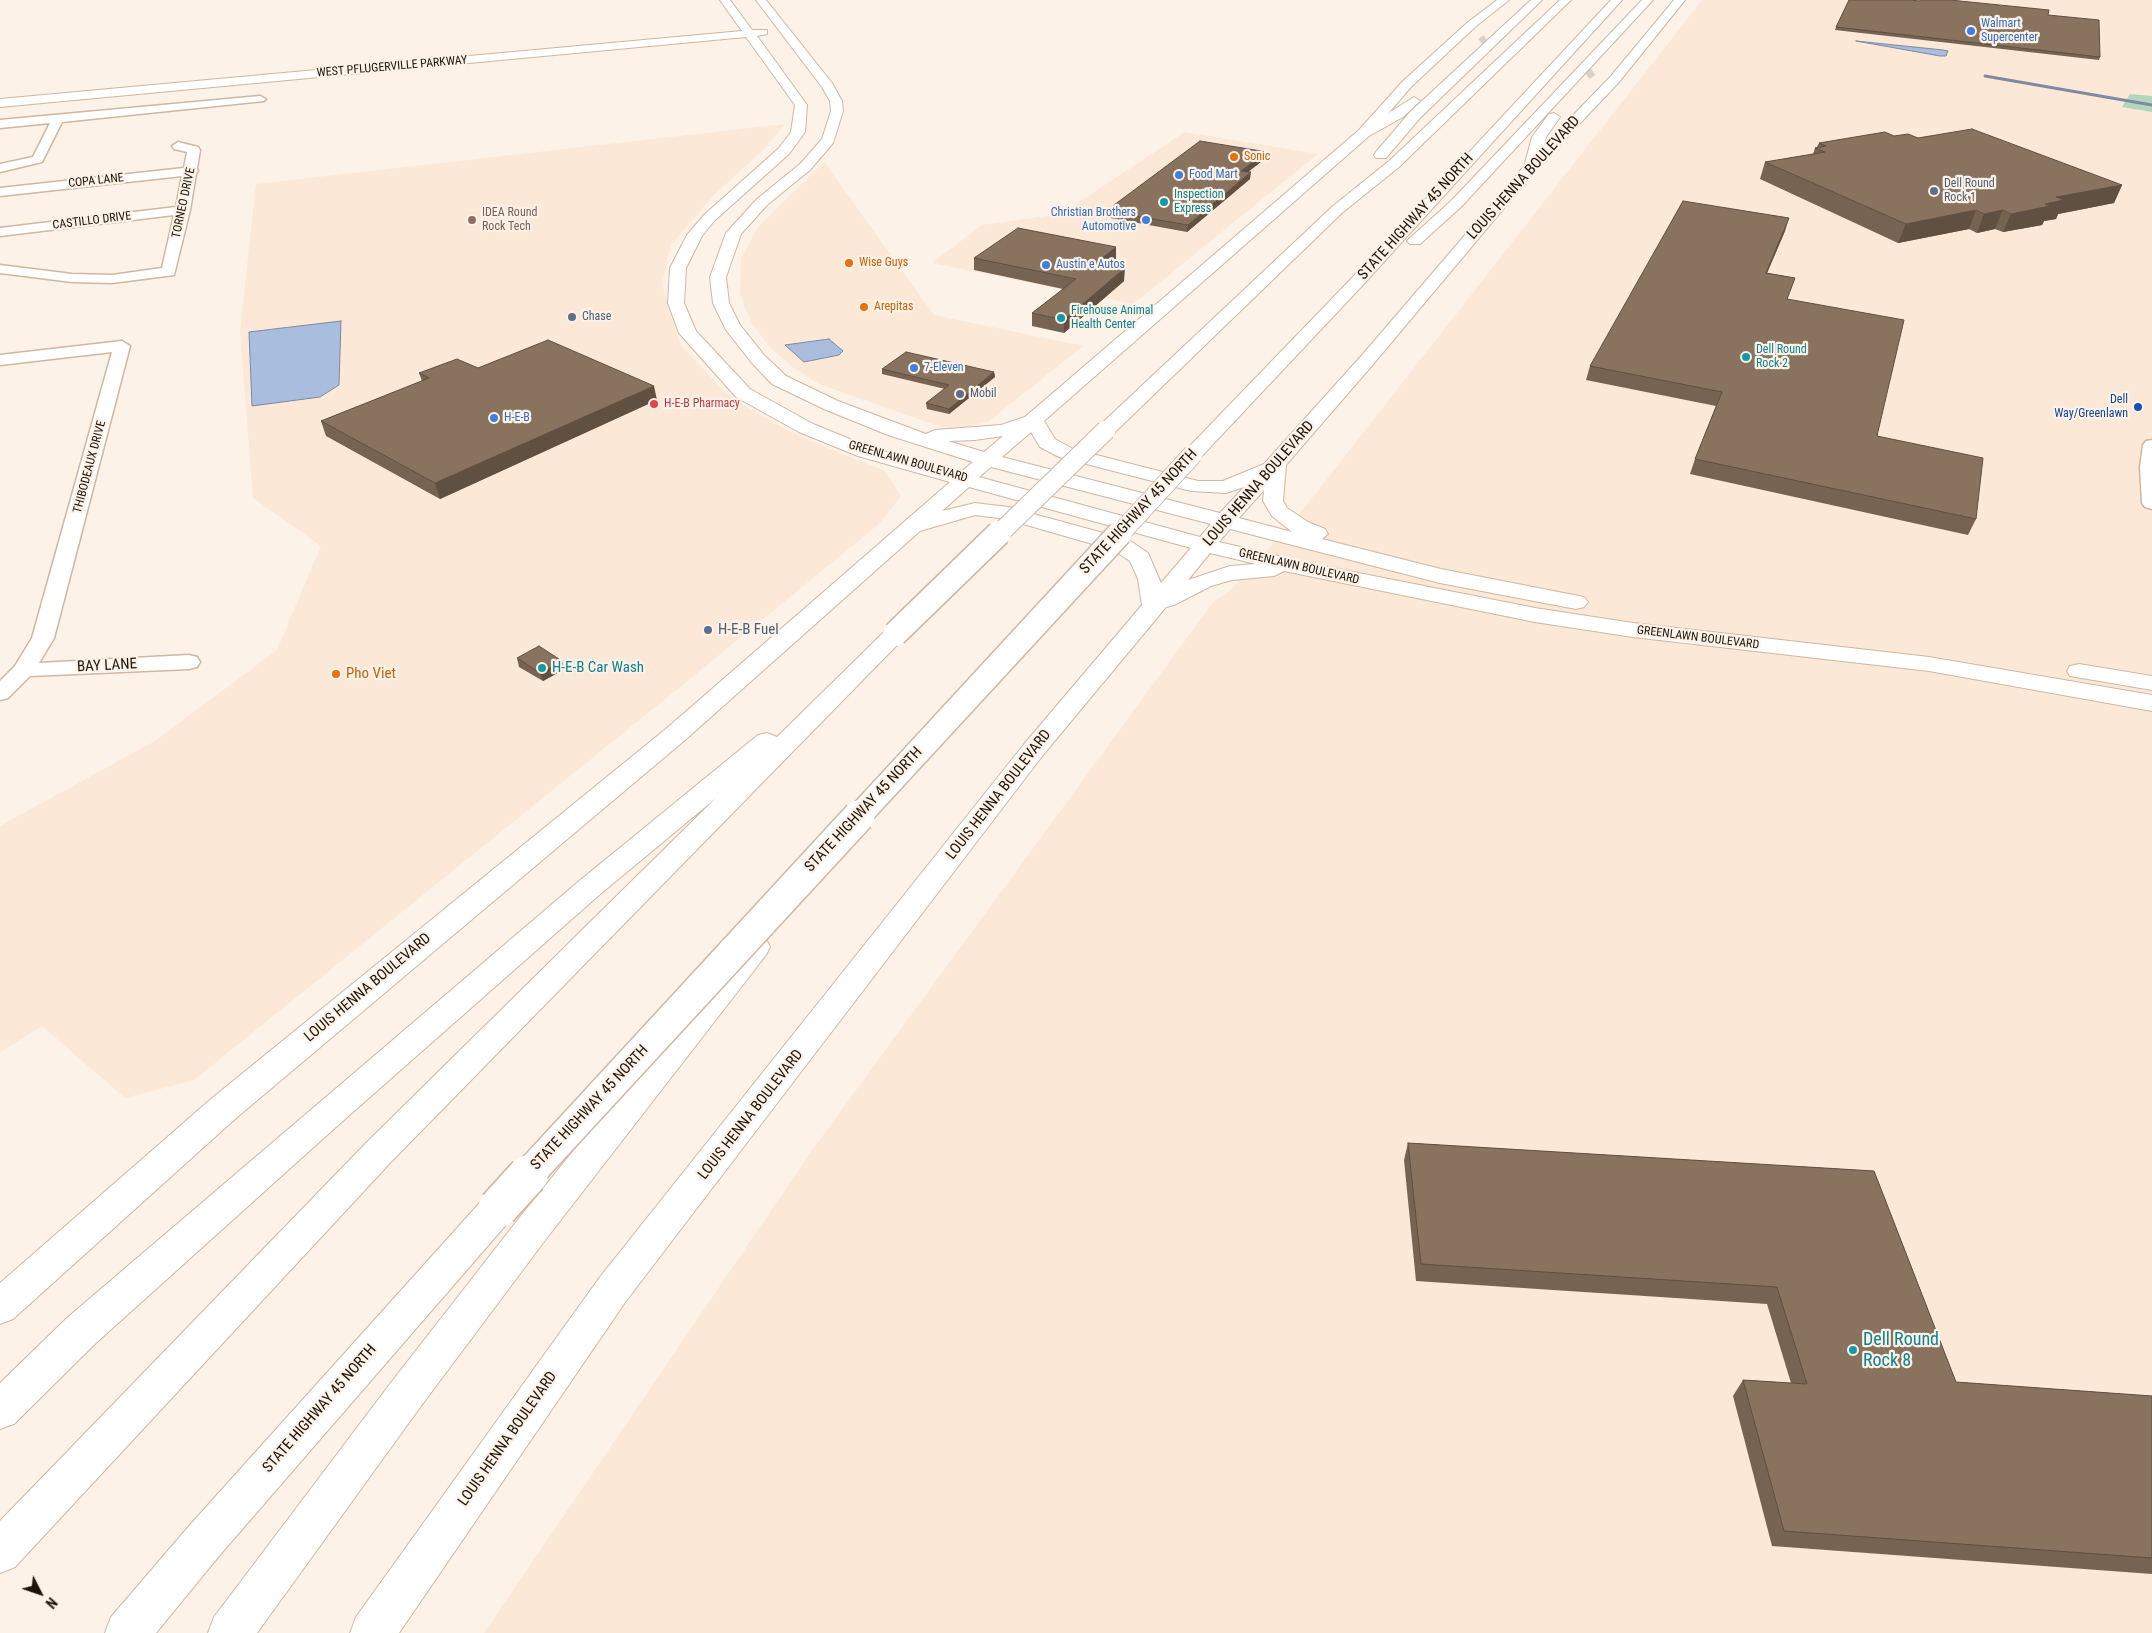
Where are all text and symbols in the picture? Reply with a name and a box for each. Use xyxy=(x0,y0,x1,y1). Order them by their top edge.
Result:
place label: Walmart Supercenter xyxy=(1981,17,2038,45)
marker: Walmart Supercenter xyxy=(1965,25,1977,37)
street label: WEST PFLUGERVILLE PARKWAY xyxy=(316,53,468,81)
street label: LOUIS HENNA BOULEVARD xyxy=(1464,113,1584,243)
place label: Sonic xyxy=(1244,150,1270,164)
street label: STATE HIGHWAY 45 NORTH xyxy=(1354,150,1478,284)
marker: Sonic xyxy=(1228,151,1240,163)
street label: TORNEO DRIVE xyxy=(169,166,199,240)
place label: Food Mart xyxy=(1189,168,1238,182)
marker: Food Mart xyxy=(1173,169,1185,181)
street label: COPA LANE xyxy=(68,171,124,191)
place label: Dell Round Rock 1 xyxy=(1944,177,1995,205)
marker: Dell Round Rock 1 xyxy=(1928,185,1940,197)
place label: Inspection Express xyxy=(1174,188,1224,216)
marker: Inspection Express xyxy=(1158,196,1170,208)
place label: IDEA Round Rock Tech xyxy=(482,206,537,234)
place label: Christian Brothers Automotive xyxy=(1051,206,1136,234)
street label: CASTILLO DRIVE xyxy=(52,209,132,233)
marker: IDEA Round Rock Tech xyxy=(466,214,478,226)
marker: Christian Brothers Automotive xyxy=(1140,214,1152,226)
place label: Wise Guys xyxy=(859,256,908,270)
marker: Wise Guys xyxy=(843,257,855,269)
place label: Austin e Autos xyxy=(1056,258,1125,272)
marker: Austin e Autos xyxy=(1040,259,1052,271)
place label: Arepitas xyxy=(874,300,914,314)
marker: Arepitas xyxy=(858,301,870,313)
place label: Firehouse Animal Health Center xyxy=(1071,304,1153,332)
place label: Chase xyxy=(582,310,611,324)
marker: Chase xyxy=(566,311,578,323)
marker: Firehouse Animal Health Center xyxy=(1055,312,1067,324)
place label: Dell Round Rock 2 xyxy=(1756,343,1807,371)
marker: Dell Round Rock 2 xyxy=(1740,351,1752,363)
place label: 7-Eleven xyxy=(924,361,964,375)
marker: 7-Eleven xyxy=(908,362,920,374)
place label: Mobil xyxy=(970,387,997,401)
marker: Mobil xyxy=(954,388,966,400)
place label: Dell Way/Greenlawn xyxy=(2054,393,2128,421)
place label: H-E-B Pharmacy xyxy=(664,397,740,411)
marker: H-E-B Pharmacy xyxy=(648,398,660,410)
marker: Dell Way/Greenlawn xyxy=(2132,401,2144,413)
place label: H-E-B xyxy=(504,411,530,425)
marker: H-E-B xyxy=(488,412,500,424)
street label: LOUIS HENNA BOULEVARD xyxy=(1200,418,1318,550)
street label: THIBODEAUX DRIVE xyxy=(71,419,109,515)
street label: GREENLAWN BOULEVARD xyxy=(847,438,969,486)
street label: STATE HIGHWAY 45 NORTH xyxy=(1076,446,1202,578)
street label: GREENLAWN BOULEVARD xyxy=(1237,546,1361,588)
place label: H-E-B Fuel xyxy=(718,621,779,639)
street label: GREENLAWN BOULEVARD xyxy=(1636,623,1760,653)
marker: H-E-B Fuel xyxy=(702,624,714,636)
street label: BAY LANE xyxy=(77,655,137,677)
place label: H-E-B Car Wash xyxy=(552,659,644,677)
marker: H-E-B Car Wash xyxy=(536,662,548,674)
place label: Pho Viet xyxy=(346,665,396,683)
marker: Pho Viet xyxy=(330,668,342,680)
street label: LOUIS HENNA BOULEVARD xyxy=(943,726,1055,864)
street label: STATE HIGHWAY 45 NORTH xyxy=(801,744,927,876)
street label: LOUIS HENNA BOULEVARD xyxy=(301,930,435,1046)
street label: STATE HIGHWAY 45 NORTH xyxy=(527,1042,653,1174)
street label: LOUIS HENNA BOULEVARD xyxy=(695,1046,807,1184)
place label: Dell Round Rock 8 xyxy=(1863,1329,1939,1372)
street label: STATE HIGHWAY 45 NORTH xyxy=(259,1341,381,1477)
marker: Dell Round Rock 8 xyxy=(1847,1344,1859,1356)
street label: LOUIS HENNA BOULEVARD xyxy=(455,1368,561,1510)
north arrow xyxy=(15,1568,65,1618)
text: N xyxy=(42,1594,60,1611)

